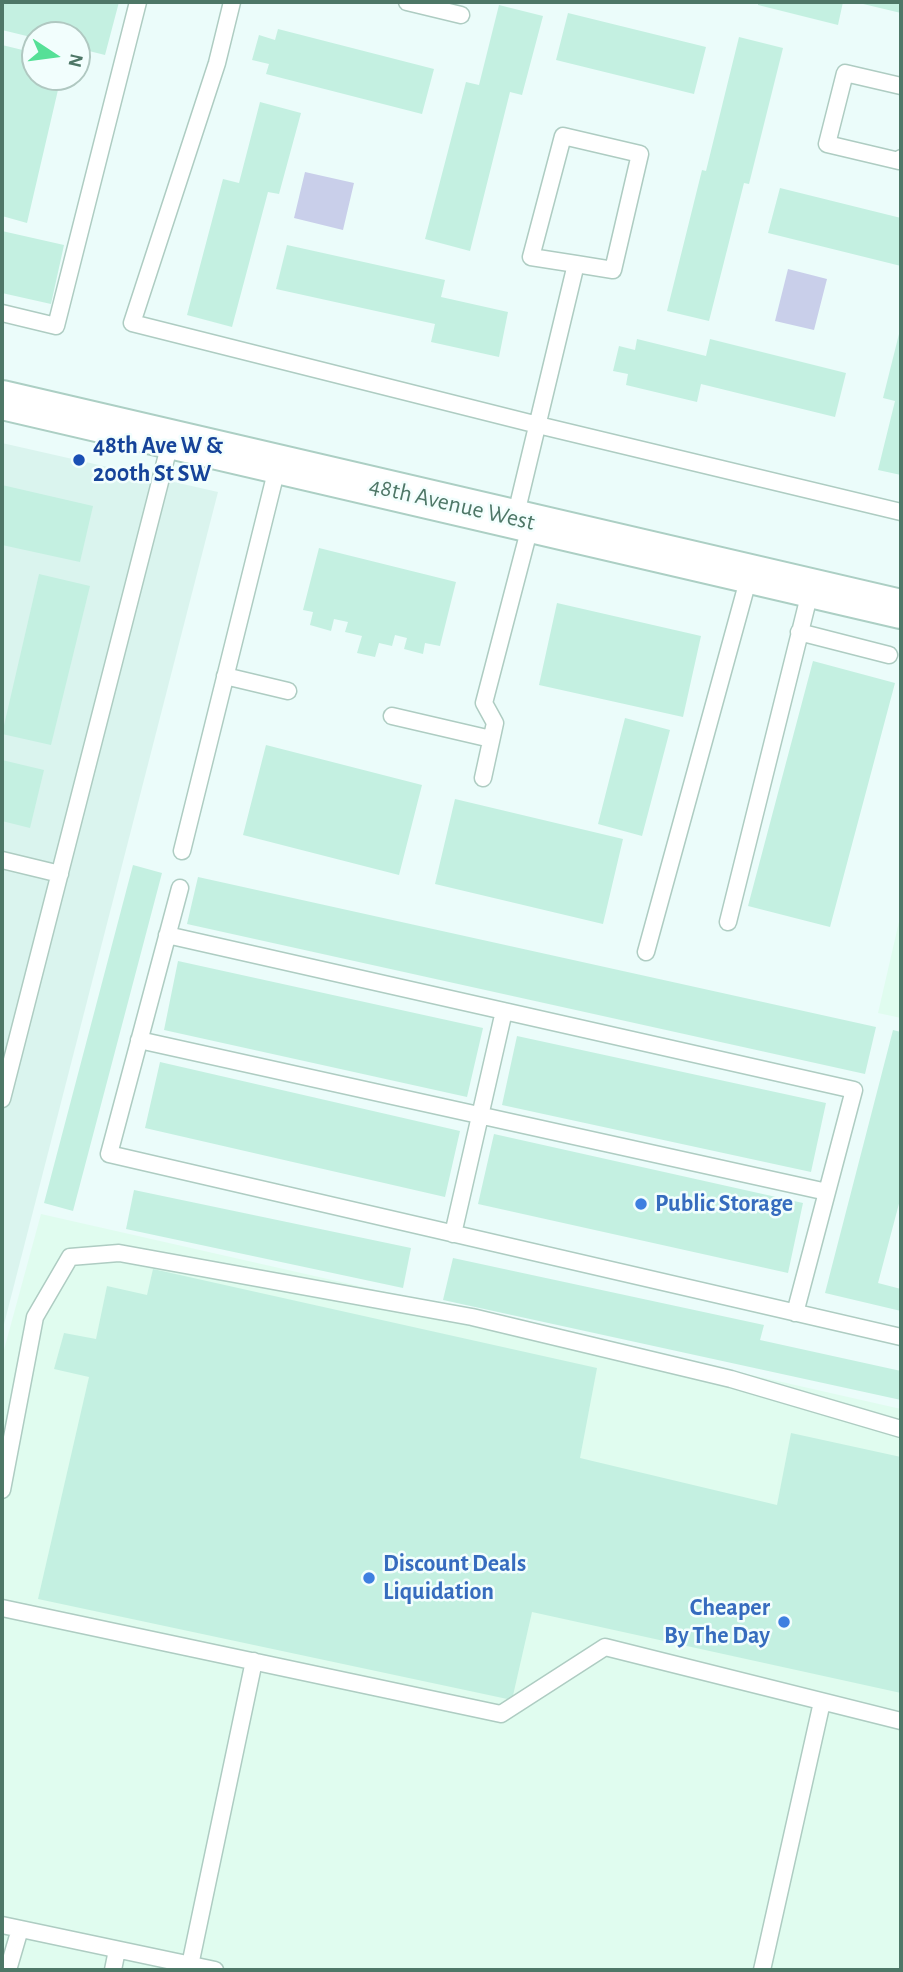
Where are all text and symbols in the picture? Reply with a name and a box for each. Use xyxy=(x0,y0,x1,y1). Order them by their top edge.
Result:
north arrow xyxy=(21,21,91,91)
text: N xyxy=(64,52,86,69)
place label: 48th Ave W & 200th St SW xyxy=(93,432,223,488)
marker: 48th Ave W & 200th St SW xyxy=(71,452,87,468)
street label: 48th Avenue West xyxy=(366,471,538,537)
place label: Public Storage xyxy=(655,1190,793,1218)
marker: Public Storage xyxy=(633,1196,649,1212)
place label: Discount Deals Liquidation xyxy=(383,1550,526,1606)
marker: Discount Deals Liquidation xyxy=(361,1570,377,1586)
place label: Cheaper By The Day xyxy=(664,1594,770,1650)
marker: Cheaper By The Day xyxy=(776,1614,792,1630)

